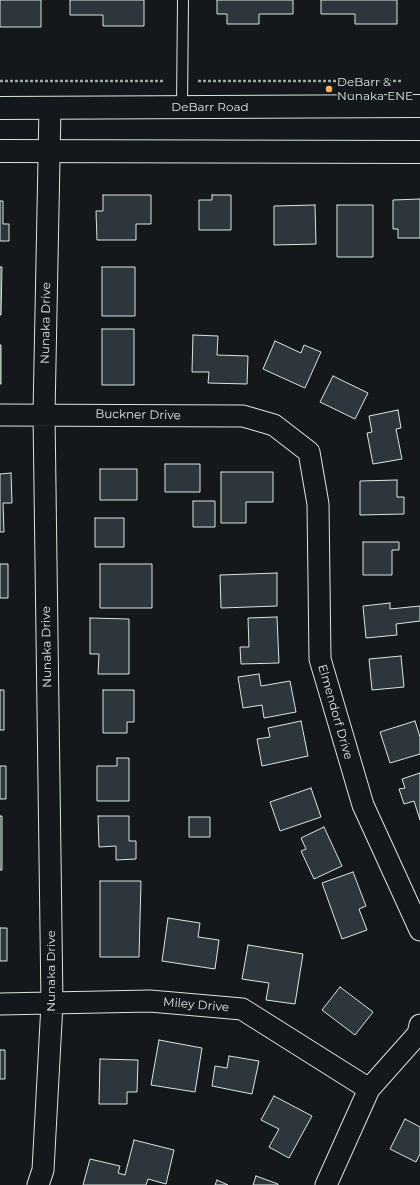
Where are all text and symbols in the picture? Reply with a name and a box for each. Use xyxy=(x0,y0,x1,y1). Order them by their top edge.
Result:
place label: DeBarr & Nunaka ENE xyxy=(337,75,413,103)
marker: DeBarr & Nunaka ENE xyxy=(324,84,334,94)
street label: DeBarr Road xyxy=(171,100,249,114)
street label: Nunaka Drive xyxy=(38,282,54,364)
street label: Buckner Drive xyxy=(95,407,181,423)
street label: Nunaka Drive xyxy=(39,606,55,688)
street label: Elmendorf Drive xyxy=(315,663,355,761)
street label: Nunaka Drive xyxy=(44,930,58,1012)
street label: Miley Drive xyxy=(162,995,230,1015)

